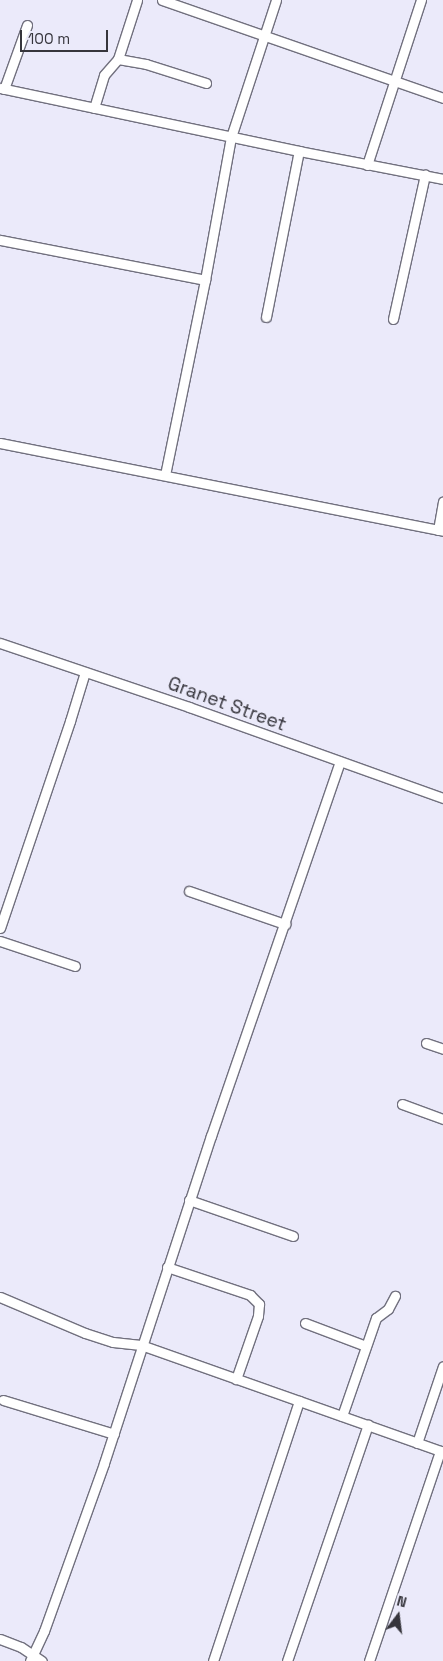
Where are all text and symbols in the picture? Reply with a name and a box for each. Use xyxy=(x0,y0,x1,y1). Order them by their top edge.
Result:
scale bar xyxy=(22,20,110,52)
text: 100 m xyxy=(28,29,70,48)
street label: Granet Street xyxy=(165,672,289,736)
north arrow xyxy=(373,1591,423,1641)
text: N xyxy=(395,1592,409,1611)

